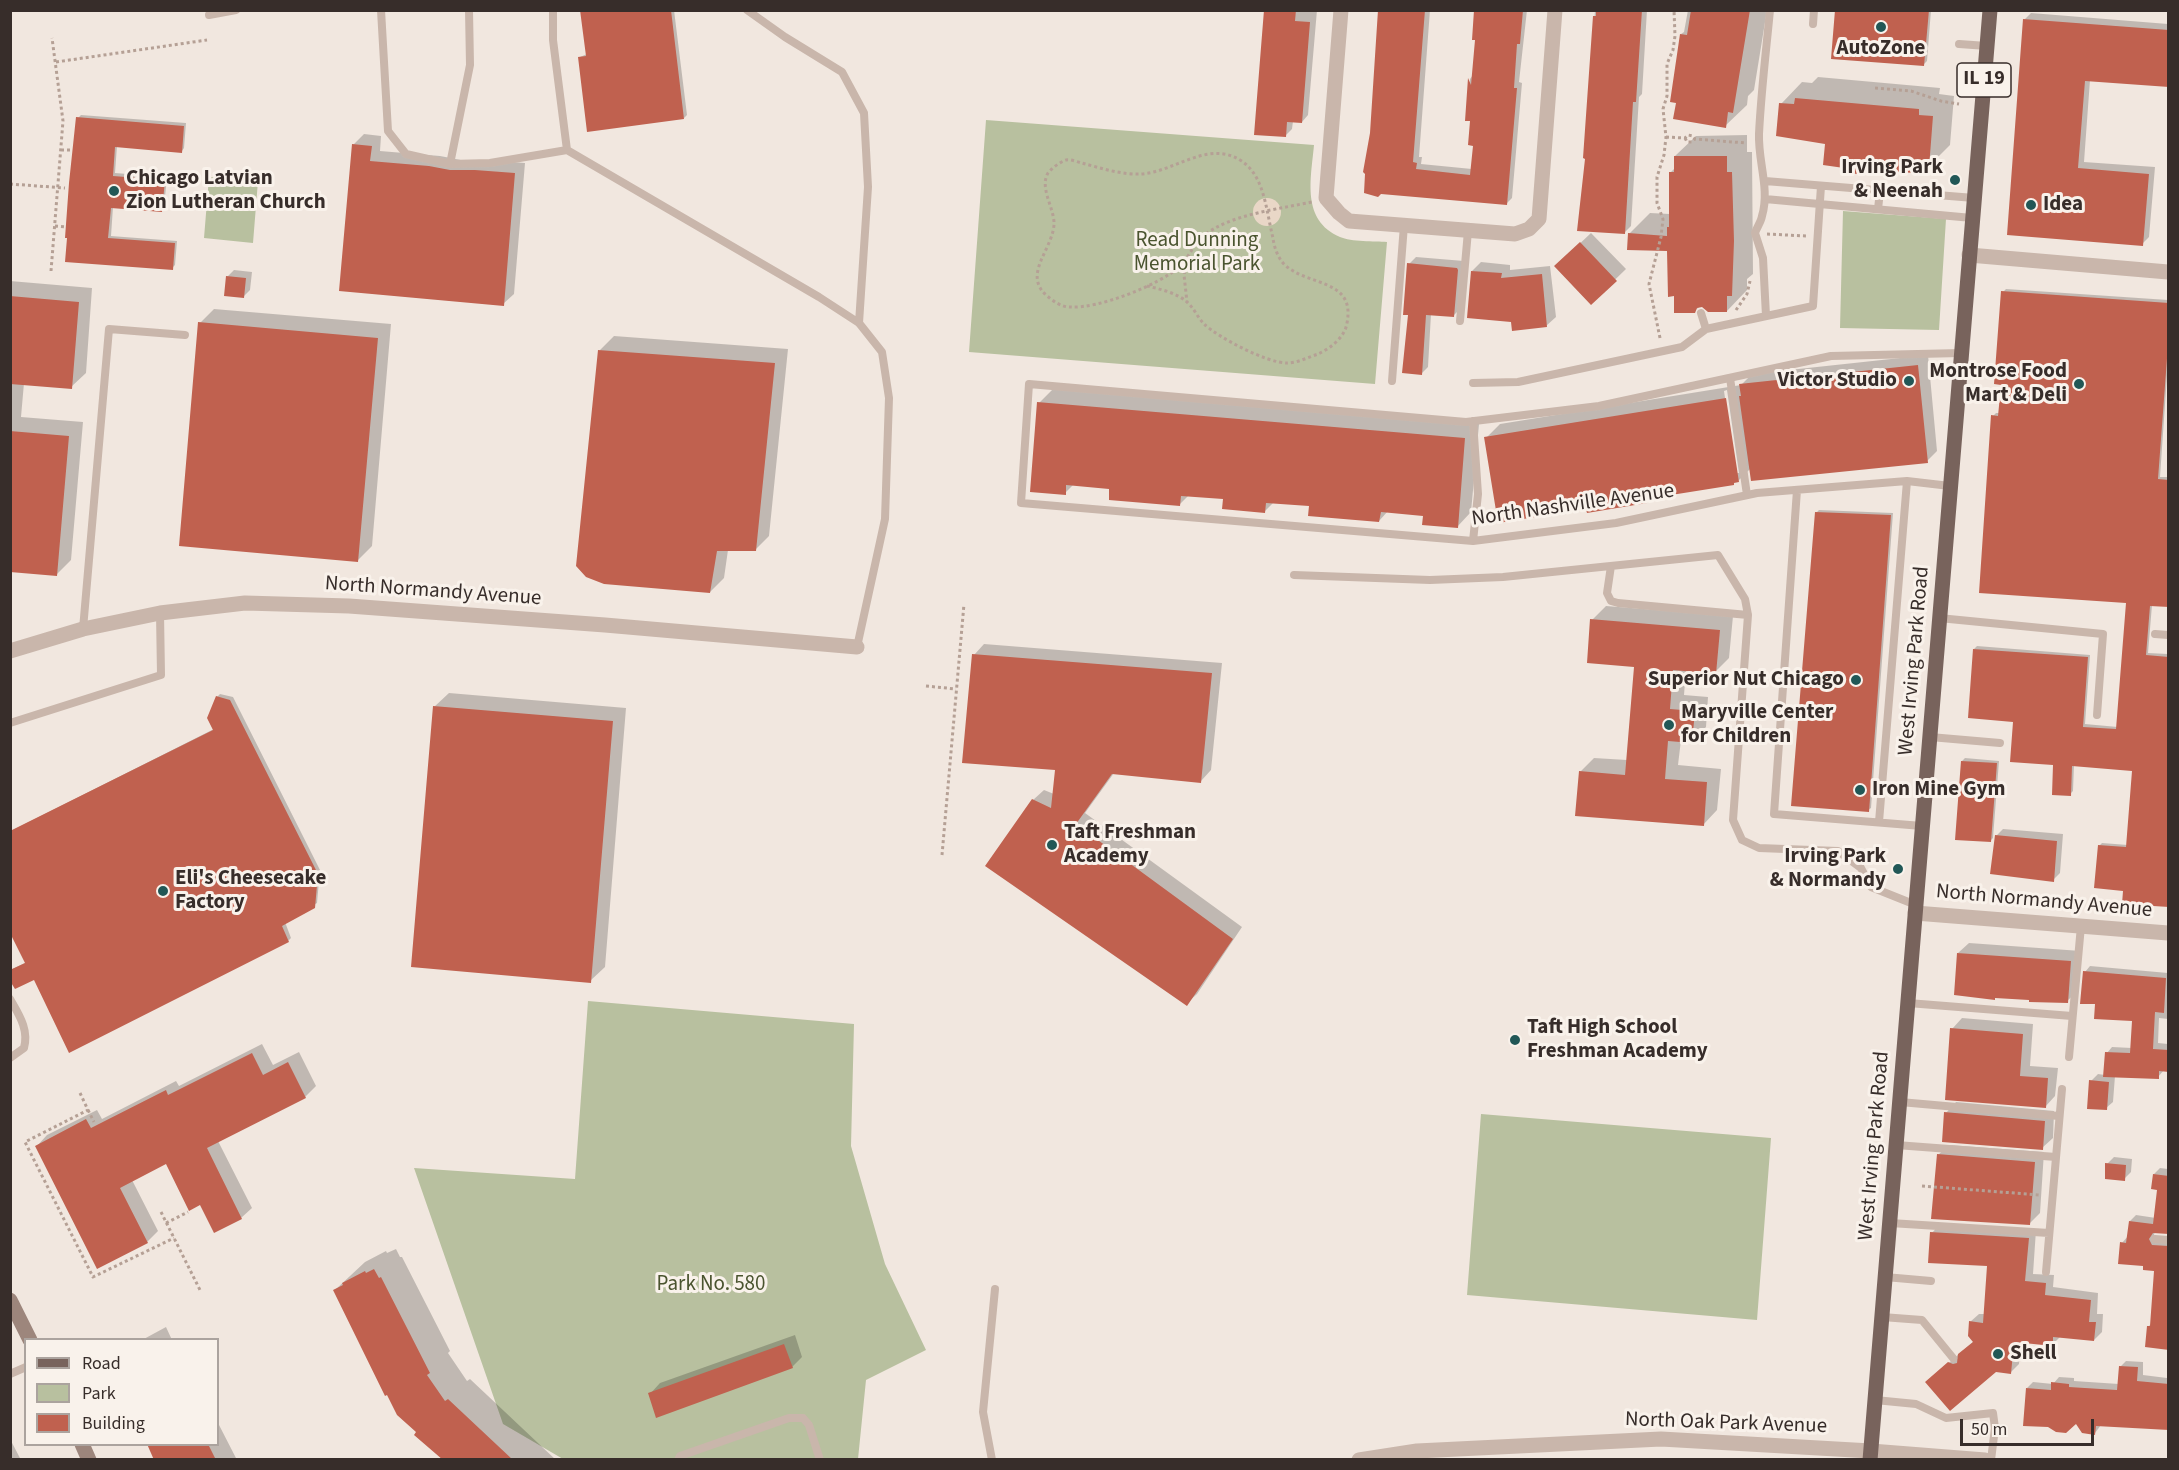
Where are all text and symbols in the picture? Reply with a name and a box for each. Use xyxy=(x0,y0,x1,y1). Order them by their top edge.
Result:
marker: AutoZone xyxy=(1874,20,1888,34)
place label: AutoZone xyxy=(1837,36,1925,62)
road number: IL 19 xyxy=(1957,63,2011,97)
place label: Irving Park & Neenah xyxy=(1841,155,1943,205)
place label: Chicago Latvian Zion Lutheran Church xyxy=(126,166,326,216)
marker: Irving Park & Neenah xyxy=(1948,173,1962,187)
marker: Chicago Latvian Zion Lutheran Church xyxy=(107,184,121,198)
place label: Idea xyxy=(2043,192,2083,218)
marker: Idea xyxy=(2024,198,2038,212)
park label: Read Dunning Memorial Park xyxy=(1134,228,1260,278)
place label: Montrose Food Mart & Deli xyxy=(1929,359,2067,409)
place label: Victor Studio xyxy=(1777,368,1897,394)
marker: Victor Studio xyxy=(1902,374,1916,388)
marker: Montrose Food Mart & Deli xyxy=(2072,377,2086,391)
street label: North Nashville Avenue xyxy=(1470,479,1676,533)
street label: West Irving Park Road xyxy=(1894,565,1936,757)
street label: North Normandy Avenue xyxy=(324,572,542,612)
place label: Superior Nut Chicago xyxy=(1648,667,1844,693)
marker: Superior Nut Chicago xyxy=(1849,673,1863,687)
place label: Maryville Center for Children xyxy=(1681,700,1833,750)
marker: Maryville Center for Children xyxy=(1662,718,1676,732)
place label: Iron Mine Gym xyxy=(1872,777,2006,803)
marker: Iron Mine Gym xyxy=(1853,783,1867,797)
place label: Taft Freshman Academy xyxy=(1064,820,1196,870)
marker: Taft Freshman Academy xyxy=(1045,838,1059,852)
place label: Irving Park & Normandy xyxy=(1770,844,1886,894)
marker: Irving Park & Normandy xyxy=(1891,862,1905,876)
place label: Eli's Cheesecake Factory xyxy=(175,866,326,916)
street label: North Normandy Avenue xyxy=(1935,880,2153,924)
marker: Eli's Cheesecake Factory xyxy=(156,884,170,898)
place label: Taft High School Freshman Academy xyxy=(1527,1015,1708,1065)
marker: Taft High School Freshman Academy xyxy=(1508,1033,1522,1047)
street label: West Irving Park Road xyxy=(1854,1050,1896,1242)
park label: Park No. 580 xyxy=(657,1272,765,1298)
legend xyxy=(24,1338,219,1446)
place label: Shell xyxy=(2010,1341,2057,1367)
marker: Shell xyxy=(1991,1347,2005,1361)
text: Road xyxy=(82,1351,121,1376)
text: Park xyxy=(82,1381,116,1406)
scale bar xyxy=(1963,1407,2096,1445)
street label: North Oak Park Avenue xyxy=(1624,1408,1828,1440)
text: Building xyxy=(82,1411,145,1436)
text: 50 m xyxy=(1971,1417,2007,1442)

